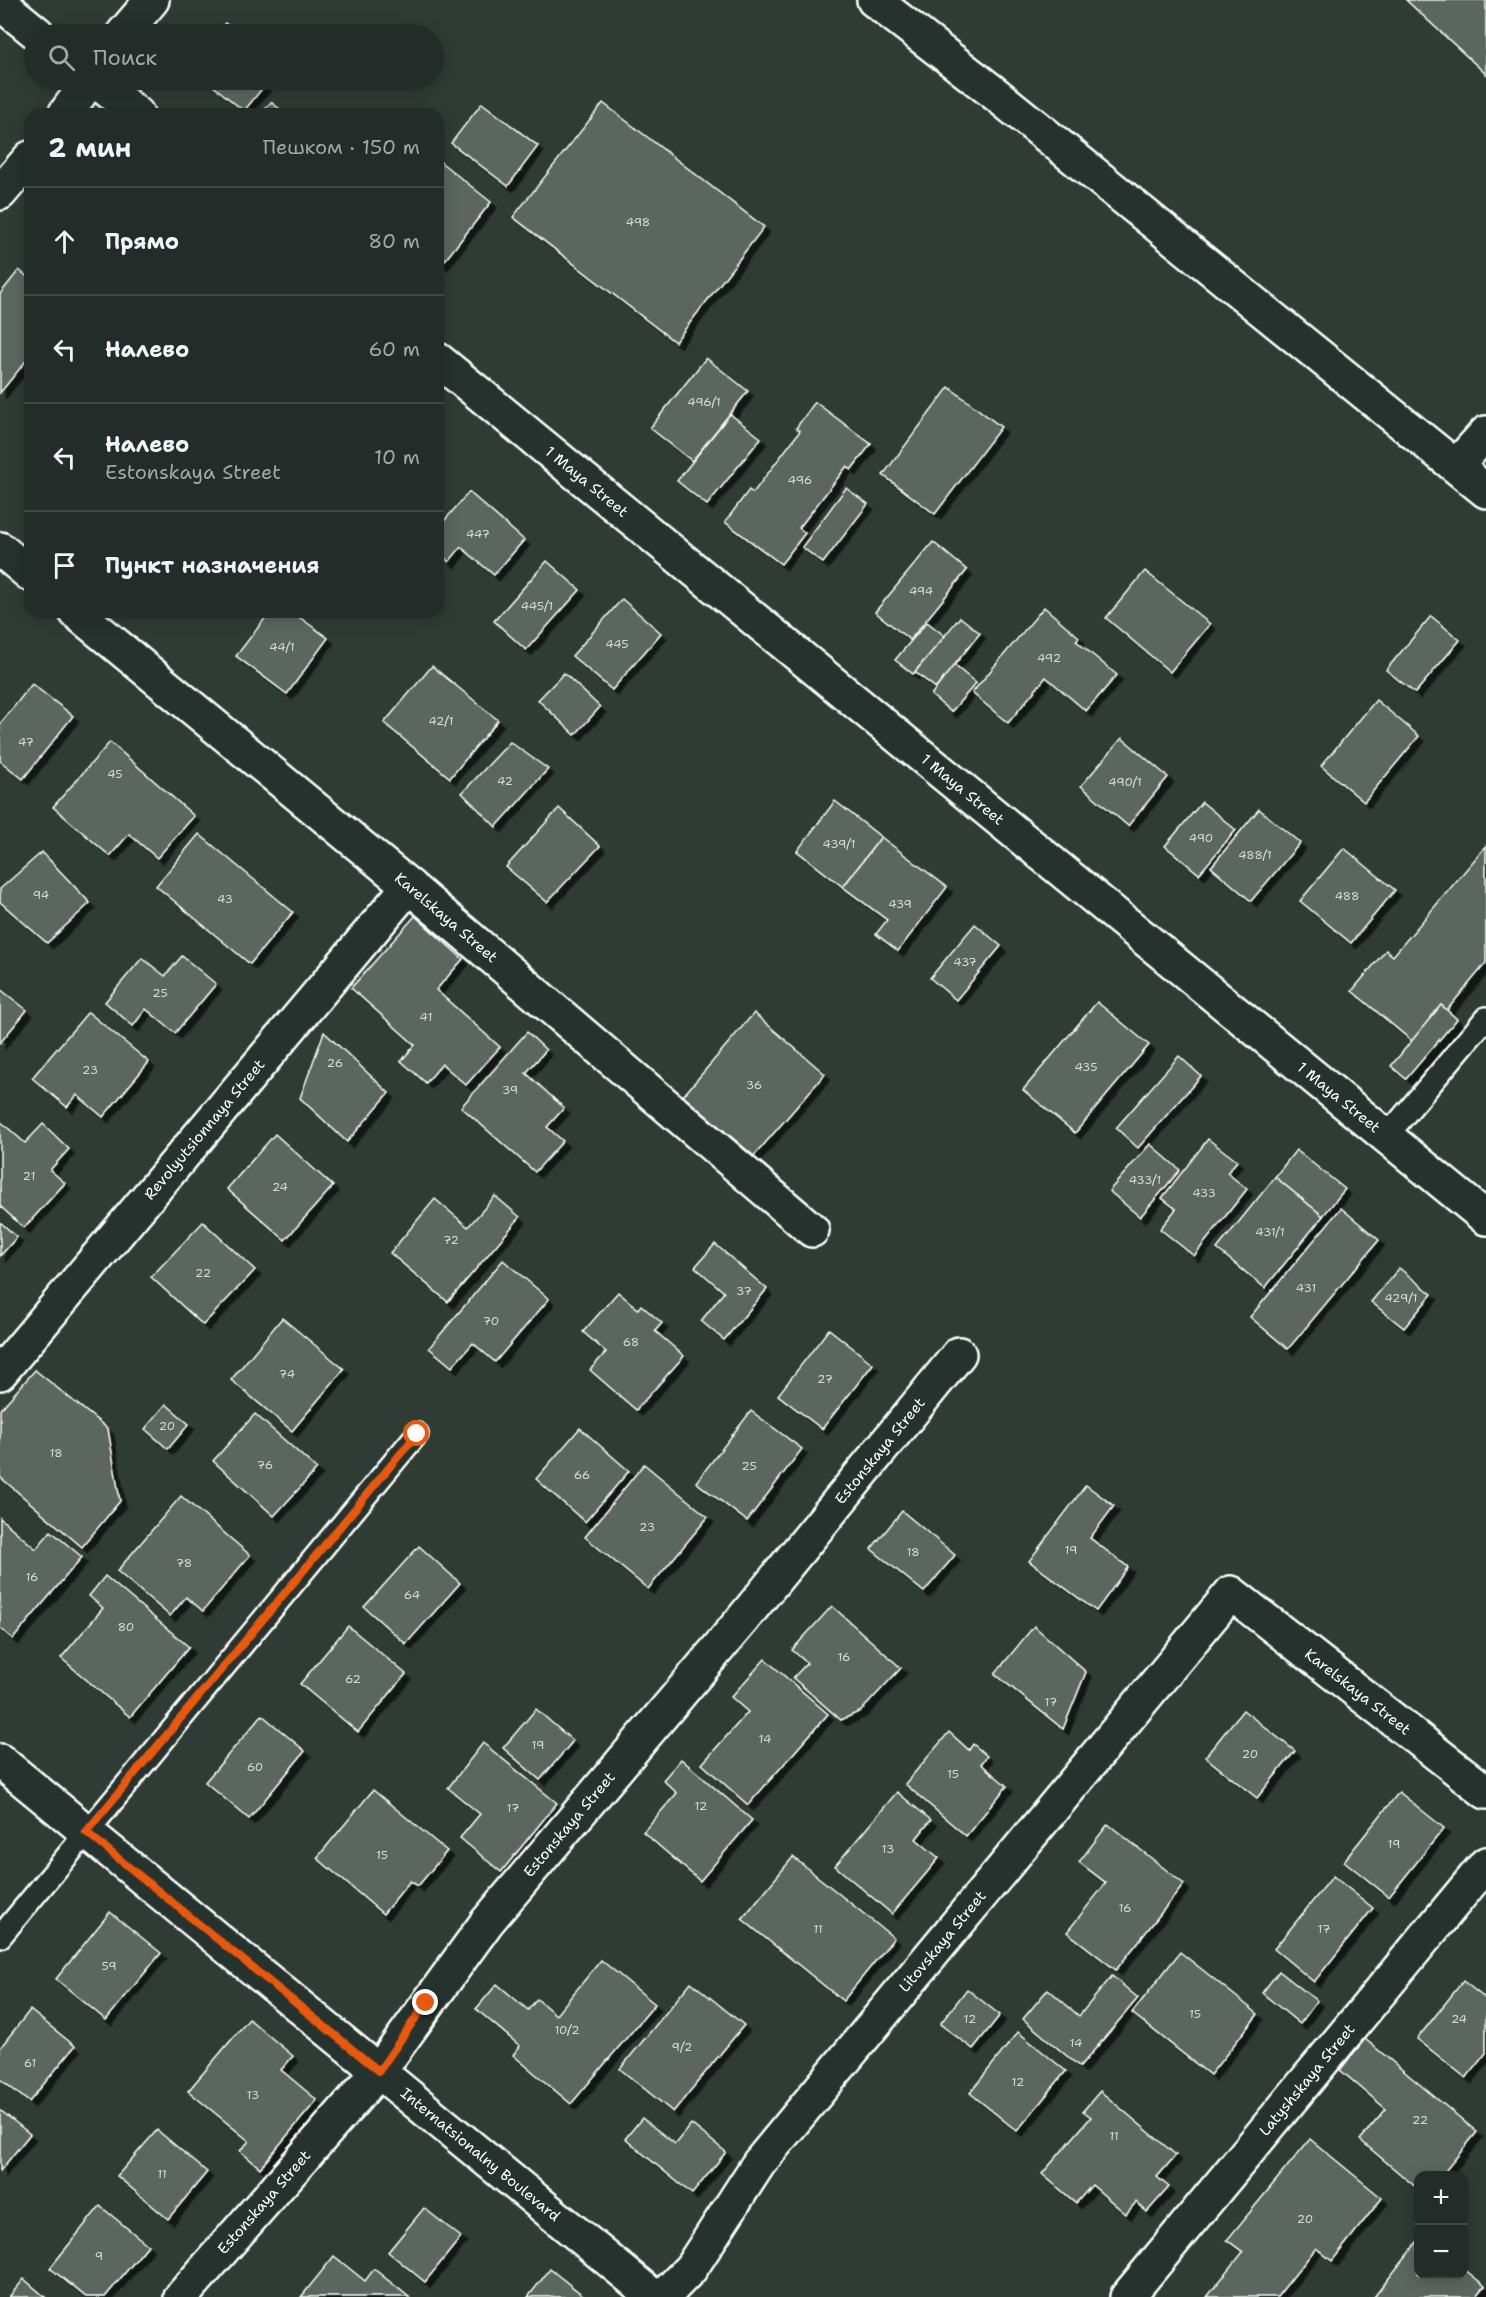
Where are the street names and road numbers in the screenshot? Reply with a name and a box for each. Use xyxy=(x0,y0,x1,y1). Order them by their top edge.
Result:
street label: 1 Maya Street xyxy=(541,442,632,522)
street label: 1 Maya Street xyxy=(917,749,1008,830)
street label: Karelskaya Street xyxy=(390,868,502,967)
street label: Revolyutsionnaya Street xyxy=(140,1055,269,1204)
street label: 1 Maya Street xyxy=(1293,1057,1384,1137)
street label: Estonskaya Street xyxy=(830,1393,929,1508)
street label: Karelskaya Street xyxy=(1300,1644,1415,1739)
street label: Estonskaya Street xyxy=(519,1768,620,1881)
street label: Litovskaya Street xyxy=(894,1886,990,1997)
street label: Latyshskaya Street xyxy=(1255,2020,1359,2140)
street label: Internatsionalny Boulevard xyxy=(396,2083,565,2226)
street label: Estonskaya Street xyxy=(213,2146,315,2258)

